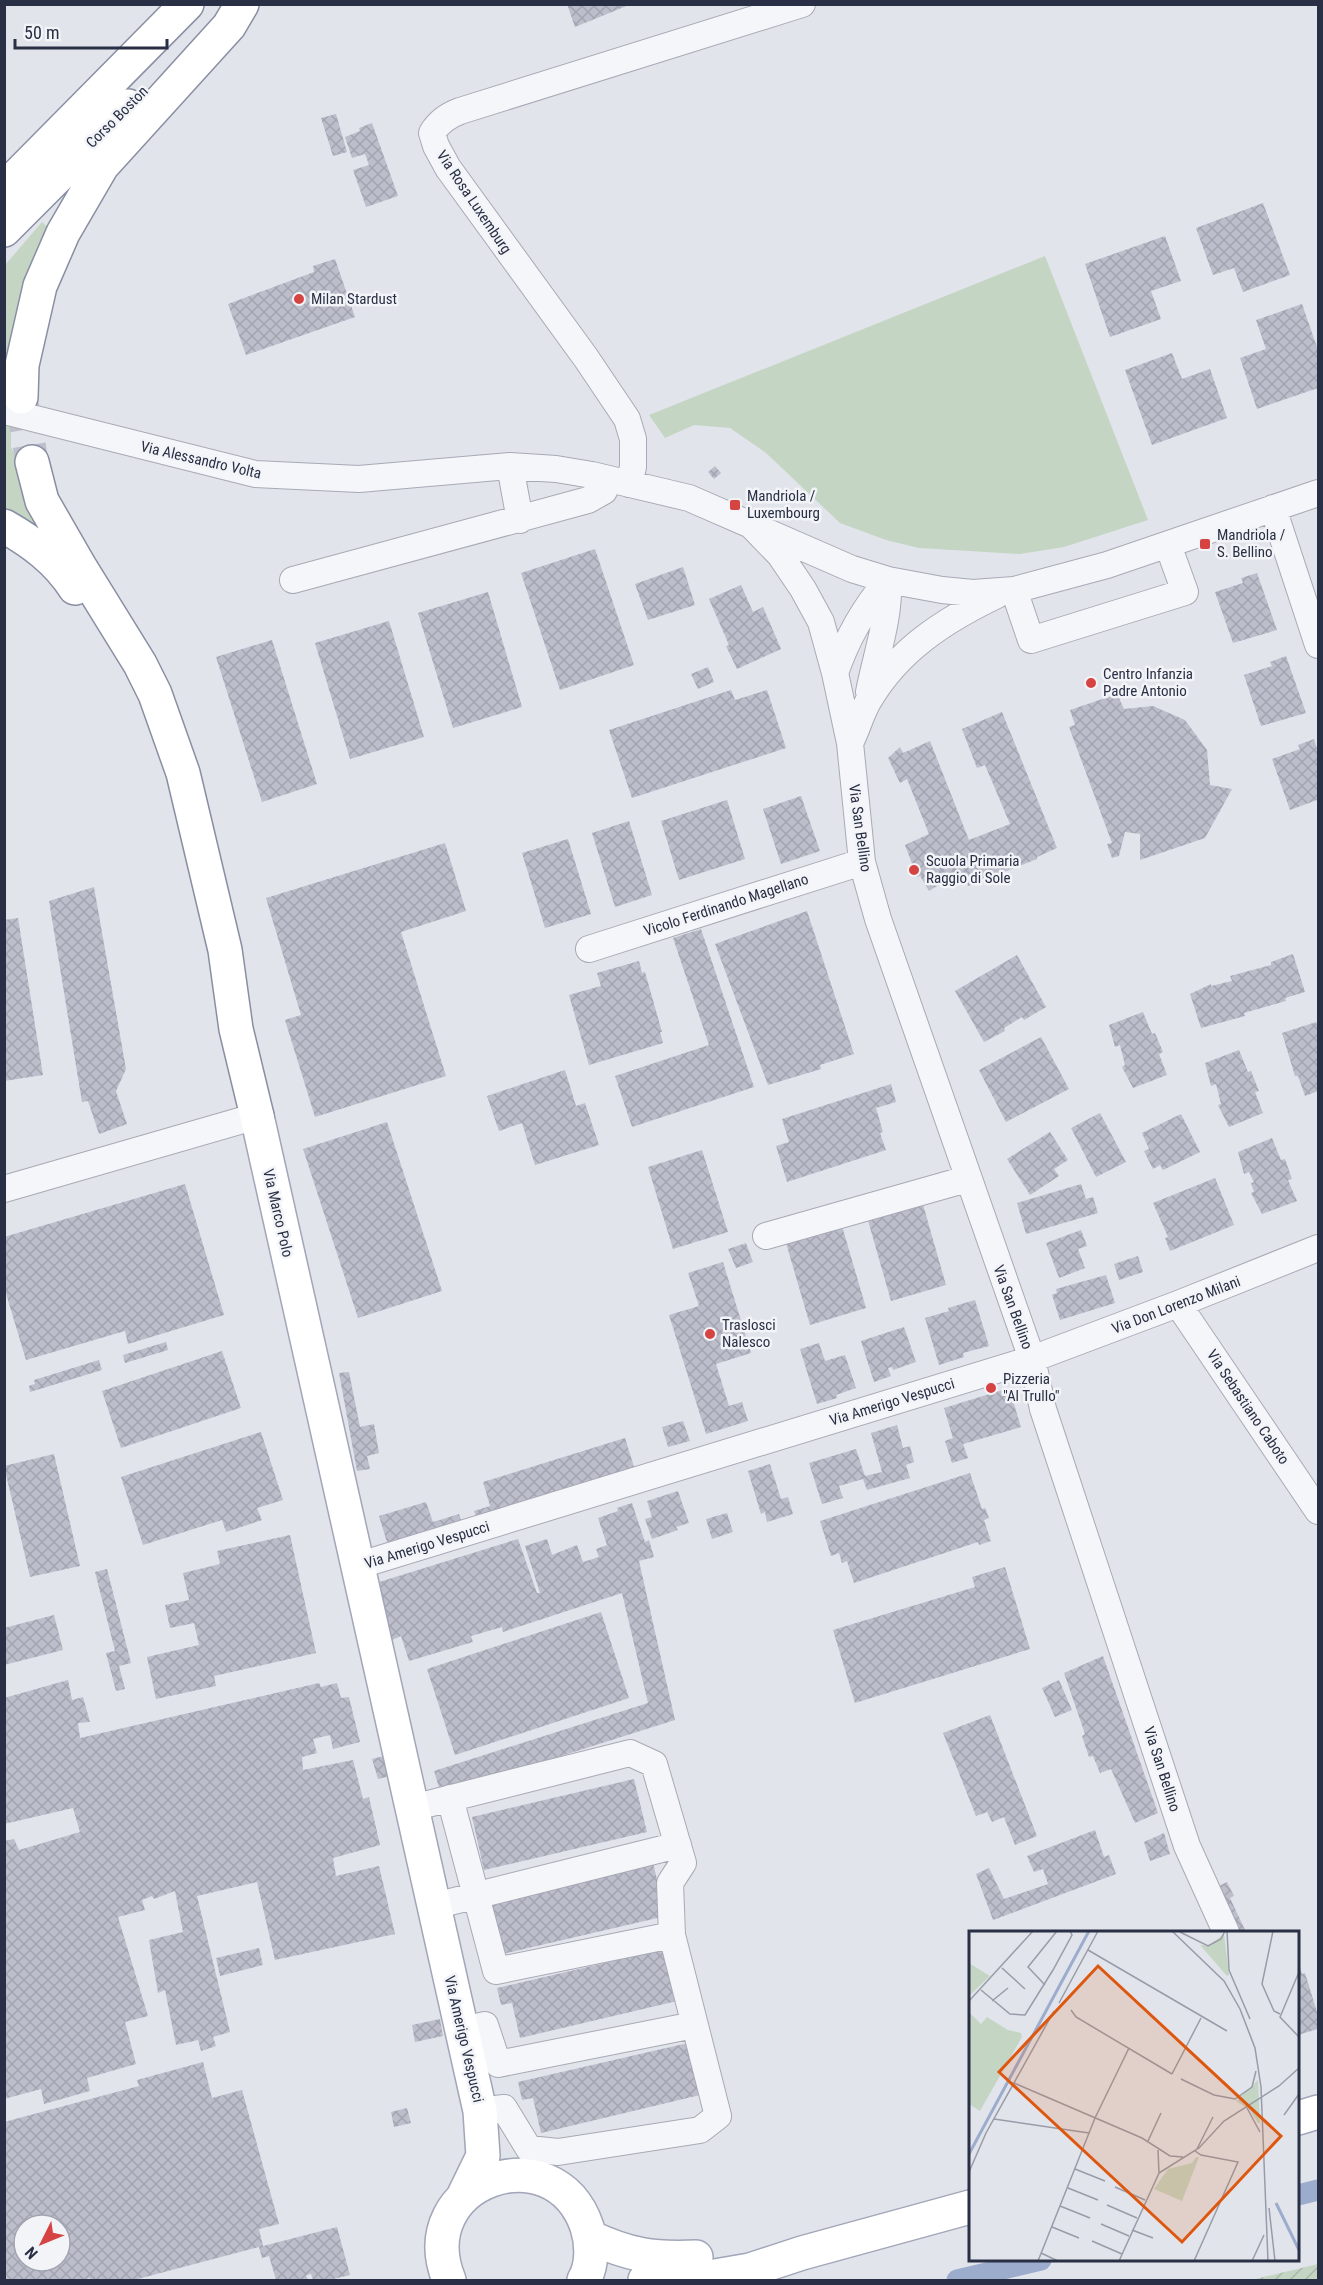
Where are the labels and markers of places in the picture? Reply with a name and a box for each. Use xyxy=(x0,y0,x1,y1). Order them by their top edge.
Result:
place label: Milan Stardust xyxy=(311,290,397,308)
marker: Milan Stardust xyxy=(292,292,306,306)
place label: Mandriola / Luxembourg xyxy=(747,487,820,522)
marker: Mandriola / Luxembourg xyxy=(728,498,742,512)
place label: Mandriola / S. Bellino xyxy=(1217,526,1286,561)
marker: Mandriola / S. Bellino xyxy=(1198,537,1212,551)
place label: Centro Infanzia Padre Antonio xyxy=(1103,665,1193,700)
marker: Centro Infanzia Padre Antonio xyxy=(1084,676,1098,690)
place label: Scuola Primaria Raggio di Sole xyxy=(926,852,1020,887)
marker: Scuola Primaria Raggio di Sole xyxy=(907,863,921,877)
place label: Traslosci Nalesco xyxy=(722,1316,776,1351)
marker: Traslosci Nalesco xyxy=(703,1327,717,1341)
place label: Pizzeria "Al Trullo" xyxy=(1003,1370,1060,1405)
marker: Pizzeria "Al Trullo" xyxy=(984,1381,998,1395)

